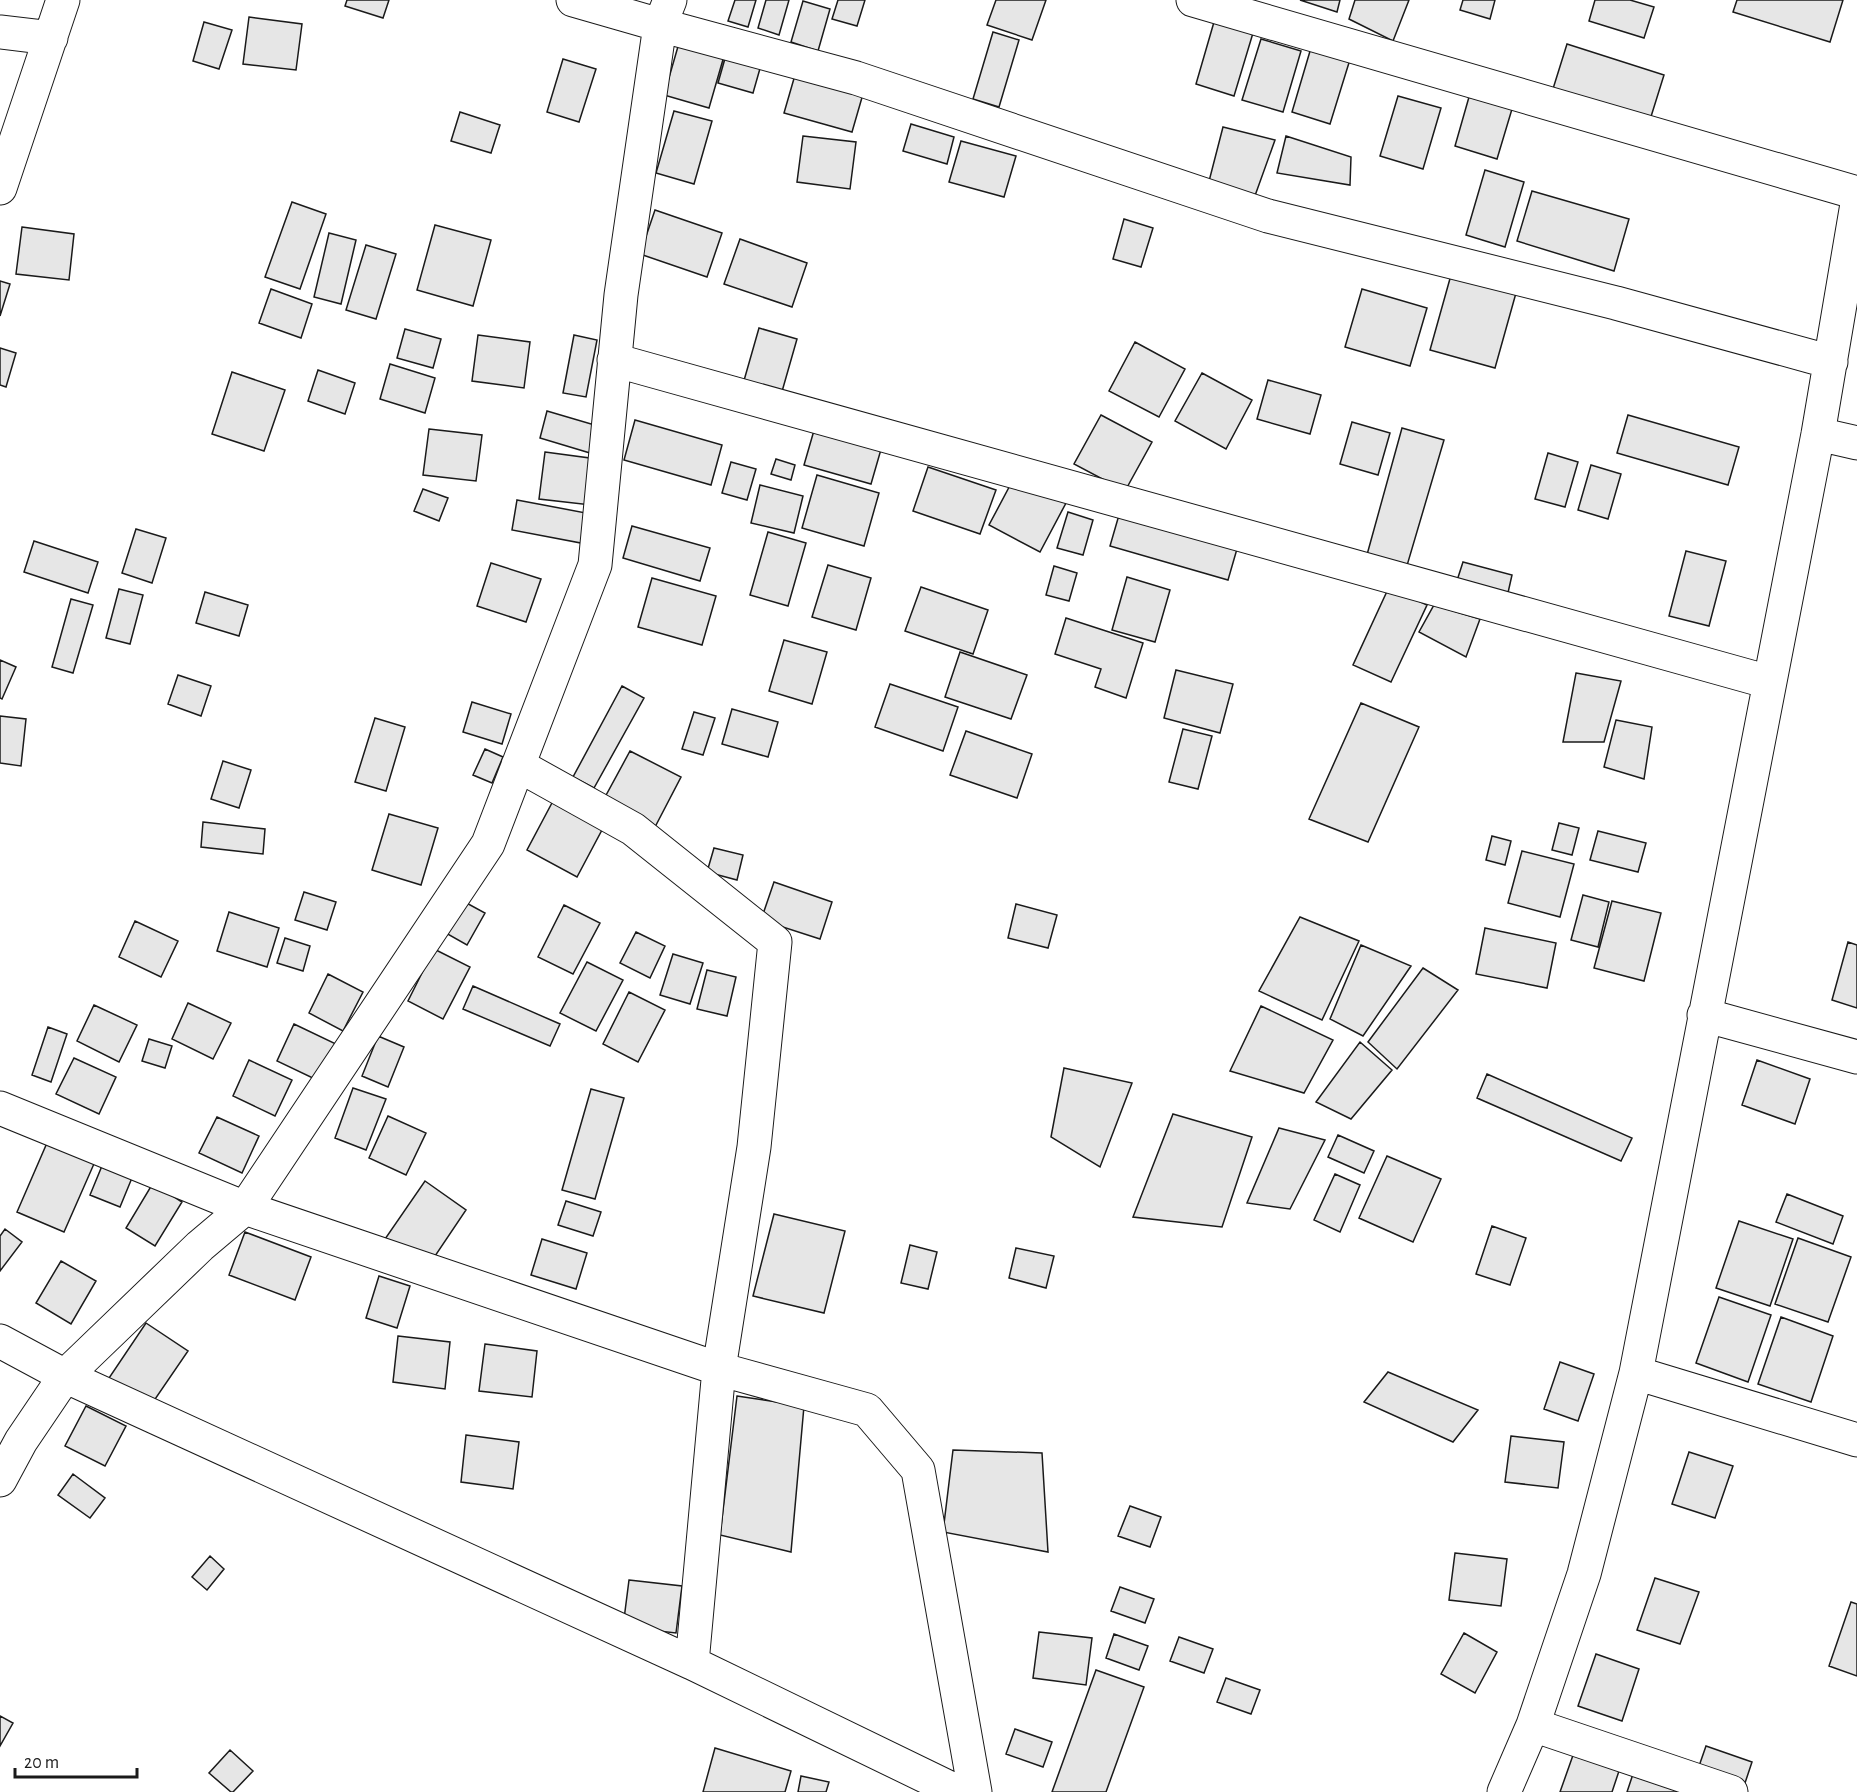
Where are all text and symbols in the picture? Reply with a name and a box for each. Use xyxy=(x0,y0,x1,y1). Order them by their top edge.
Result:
scale bar xyxy=(15,1741,136,1779)
text: 20 m xyxy=(24,1754,59,1772)

